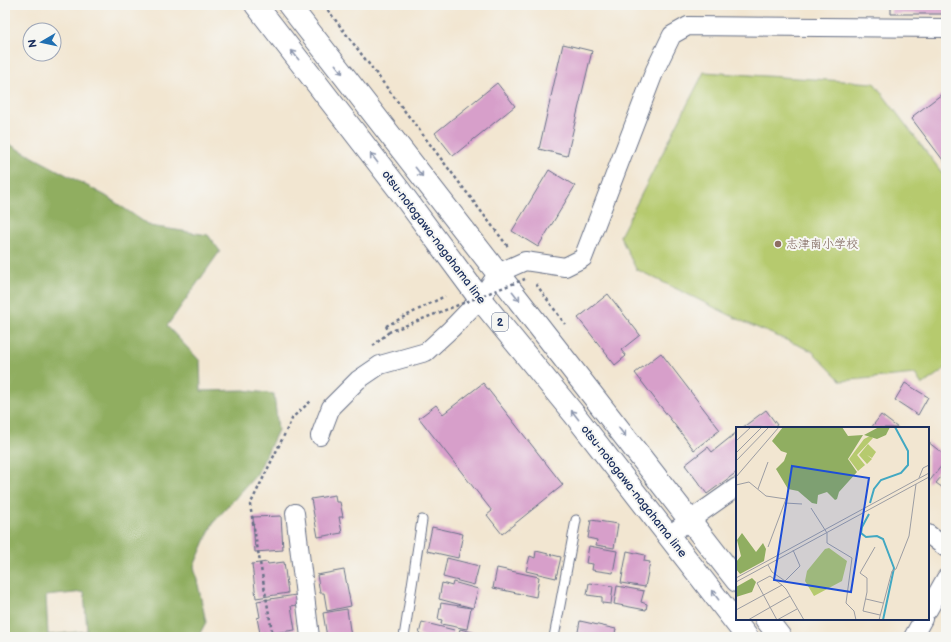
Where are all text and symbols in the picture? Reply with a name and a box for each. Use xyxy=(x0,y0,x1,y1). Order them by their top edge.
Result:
north arrow xyxy=(22,22,62,62)
text: N xyxy=(26,38,40,49)
one-way arrow xyxy=(290,50,299,61)
one-way arrow xyxy=(335,63,344,74)
one-way arrow xyxy=(370,152,379,163)
one-way arrow xyxy=(415,166,423,177)
street label: otsu-notogawa-nagahama line xyxy=(378,167,489,307)
place label: 志津南小学校 xyxy=(786,237,858,252)
marker: 志津南小学校 xyxy=(773,239,783,249)
one-way arrow xyxy=(512,291,521,302)
road number: 2 xyxy=(492,313,508,331)
one-way arrow xyxy=(571,409,579,420)
street label: otsu-notogawa-nagahama line xyxy=(577,422,690,560)
one-way arrow xyxy=(618,426,626,437)
inset map xyxy=(736,427,929,620)
one-way arrow xyxy=(711,589,719,600)

